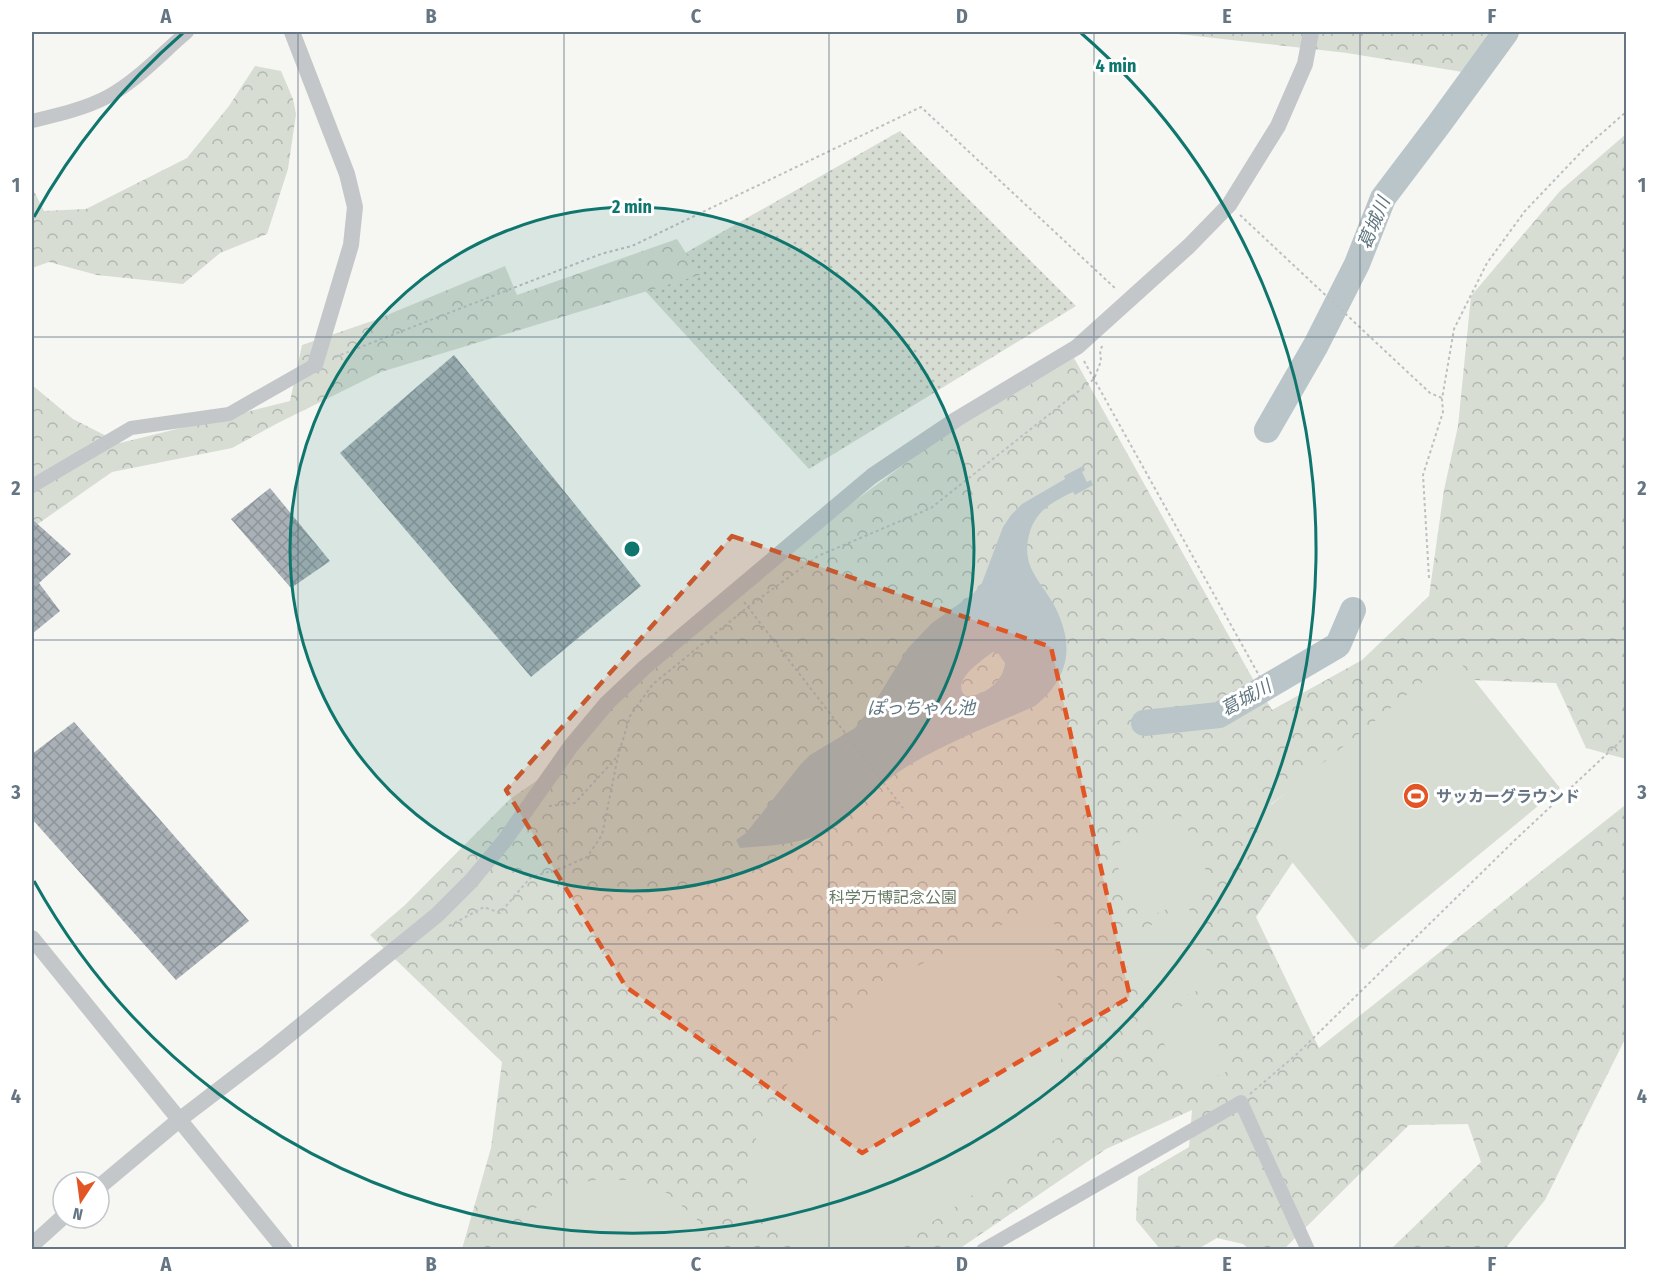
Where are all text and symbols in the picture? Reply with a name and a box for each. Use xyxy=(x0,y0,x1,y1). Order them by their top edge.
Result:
text: A xyxy=(160,4,173,28)
text: B xyxy=(425,4,437,28)
text: C xyxy=(691,4,702,28)
text: D xyxy=(956,4,968,28)
text: E xyxy=(1222,4,1232,28)
text: F xyxy=(1488,4,1497,28)
text: 4 min xyxy=(1096,55,1136,77)
text: 1 xyxy=(12,173,20,197)
text: 1 xyxy=(1638,173,1646,197)
water label: 葛城川 xyxy=(1353,192,1395,252)
text: 2 min xyxy=(611,196,652,218)
text: 2 xyxy=(10,476,21,500)
text: 2 xyxy=(1636,476,1647,500)
centre of rings xyxy=(622,539,642,559)
water label: 葛城川 xyxy=(1217,674,1277,721)
water label: ぽっちゃん池 xyxy=(867,697,977,719)
text: 3 xyxy=(10,780,21,804)
text: 3 xyxy=(1636,780,1647,804)
sports icon: サッカーグラウンド xyxy=(1401,781,1431,811)
place label: サッカーグラウンド xyxy=(1436,787,1580,806)
park label: 科学万博記念公園 xyxy=(829,888,957,907)
text: 4 xyxy=(11,1084,21,1108)
text: 4 xyxy=(1637,1084,1647,1108)
north arrow xyxy=(51,1170,111,1230)
text: N xyxy=(71,1204,85,1224)
text: A xyxy=(160,1252,173,1276)
text: B xyxy=(425,1252,437,1276)
text: C xyxy=(691,1252,702,1276)
text: D xyxy=(956,1252,968,1276)
text: E xyxy=(1222,1252,1232,1276)
text: F xyxy=(1488,1252,1497,1276)

